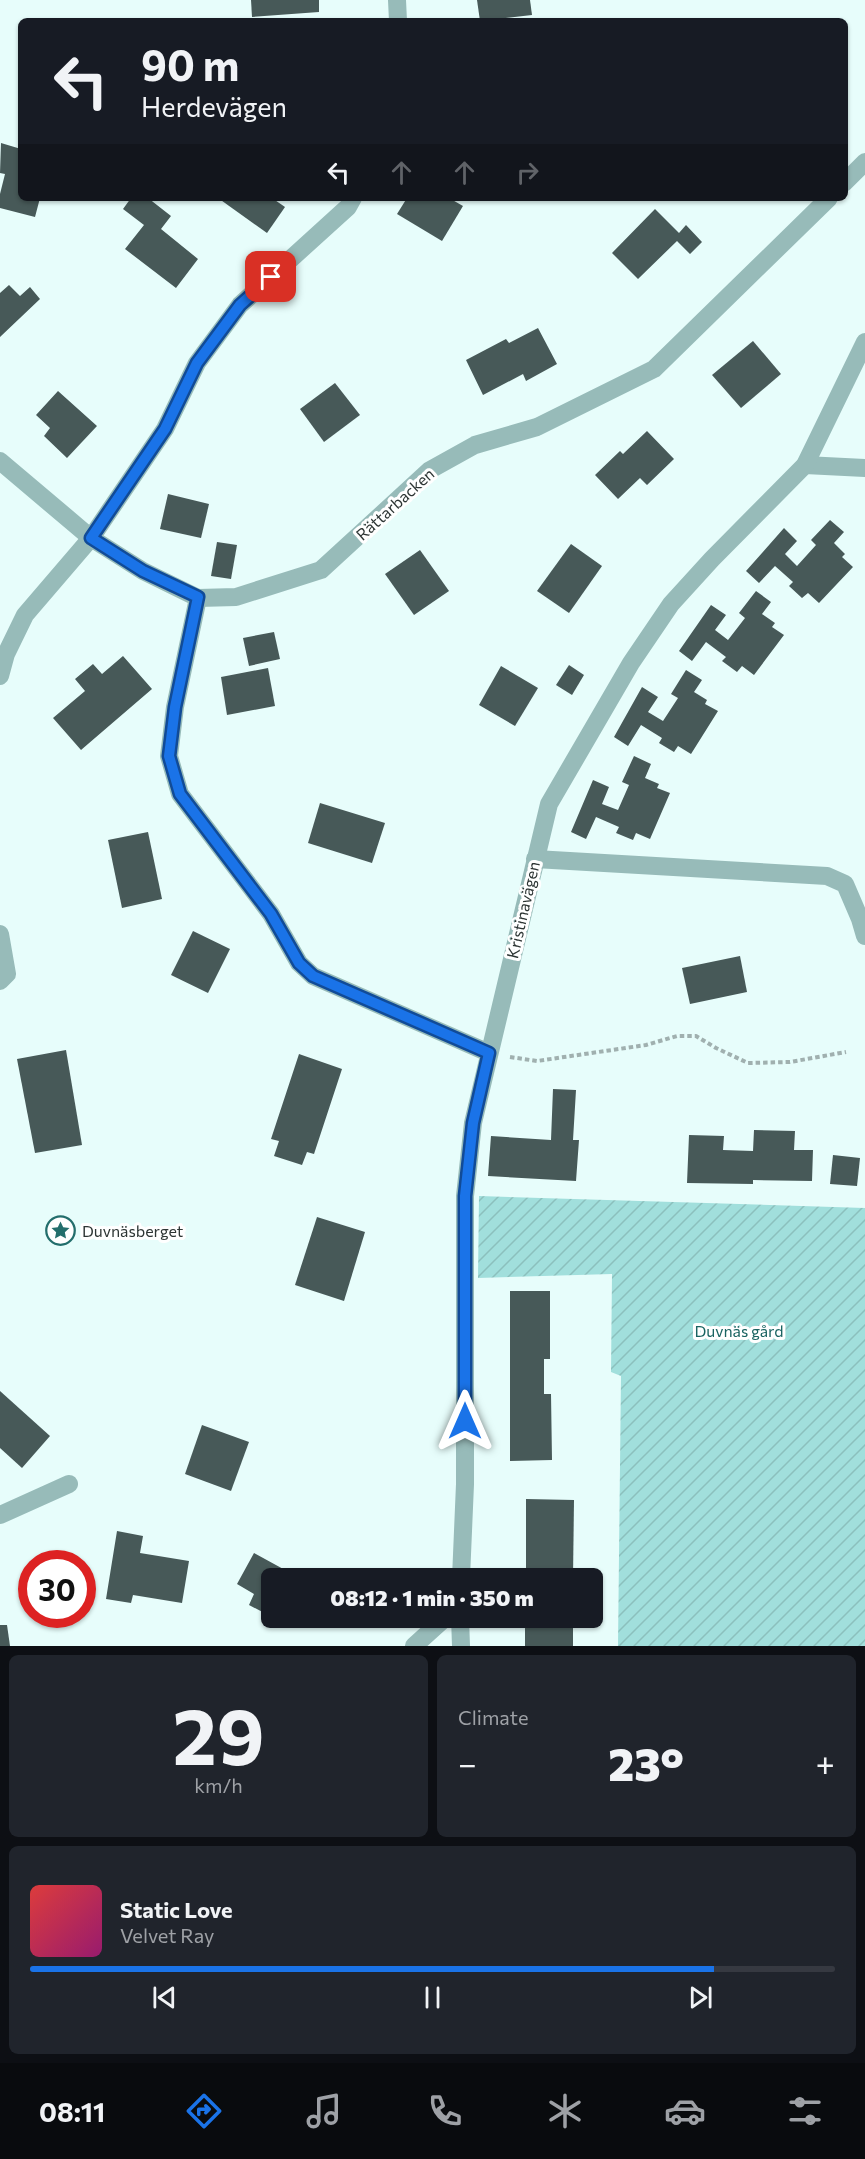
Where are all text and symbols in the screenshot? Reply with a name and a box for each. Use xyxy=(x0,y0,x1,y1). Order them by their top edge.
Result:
text: 90 m xyxy=(141,38,240,90)
icon: left xyxy=(42,42,120,120)
text: Herdevägen xyxy=(141,90,287,123)
icon: left xyxy=(322,156,355,189)
icon: ahead xyxy=(385,156,418,189)
icon: ahead xyxy=(448,156,481,189)
icon: right xyxy=(511,156,544,189)
pin xyxy=(245,251,296,302)
icon: arrive xyxy=(254,260,287,293)
street label: Rättarbacken xyxy=(352,464,438,544)
street label: Kristinavägen xyxy=(502,860,543,960)
place icon: Duvnäsberget xyxy=(45,1215,77,1247)
place label: Duvnäsberget xyxy=(82,1221,184,1240)
park label: Duvnäs gård xyxy=(695,1321,783,1340)
position arrow xyxy=(433,1389,497,1453)
speed limit sign: 30 xyxy=(18,1550,96,1628)
text: 08:12 · 1 min · 350 m xyxy=(330,1584,534,1611)
text: 29 xyxy=(172,1686,265,1781)
text: Climate xyxy=(458,1705,528,1729)
text: 23° xyxy=(608,1735,684,1790)
text: − xyxy=(458,1742,477,1783)
text: + xyxy=(816,1742,835,1783)
text: km/h xyxy=(194,1773,243,1797)
text: Static Love xyxy=(120,1896,233,1923)
text: Velvet Ray xyxy=(120,1923,214,1947)
icon: previous xyxy=(148,1981,181,2014)
icon: pause xyxy=(416,1981,449,2014)
icon: next xyxy=(684,1981,717,2014)
icon: directions xyxy=(183,2090,225,2132)
icon: music xyxy=(303,2090,345,2132)
icon: phone xyxy=(424,2090,466,2132)
icon: climate xyxy=(544,2090,586,2132)
icon: car xyxy=(664,2090,706,2132)
icon: filters xyxy=(784,2090,826,2132)
text: 08:11 xyxy=(39,2095,105,2128)

